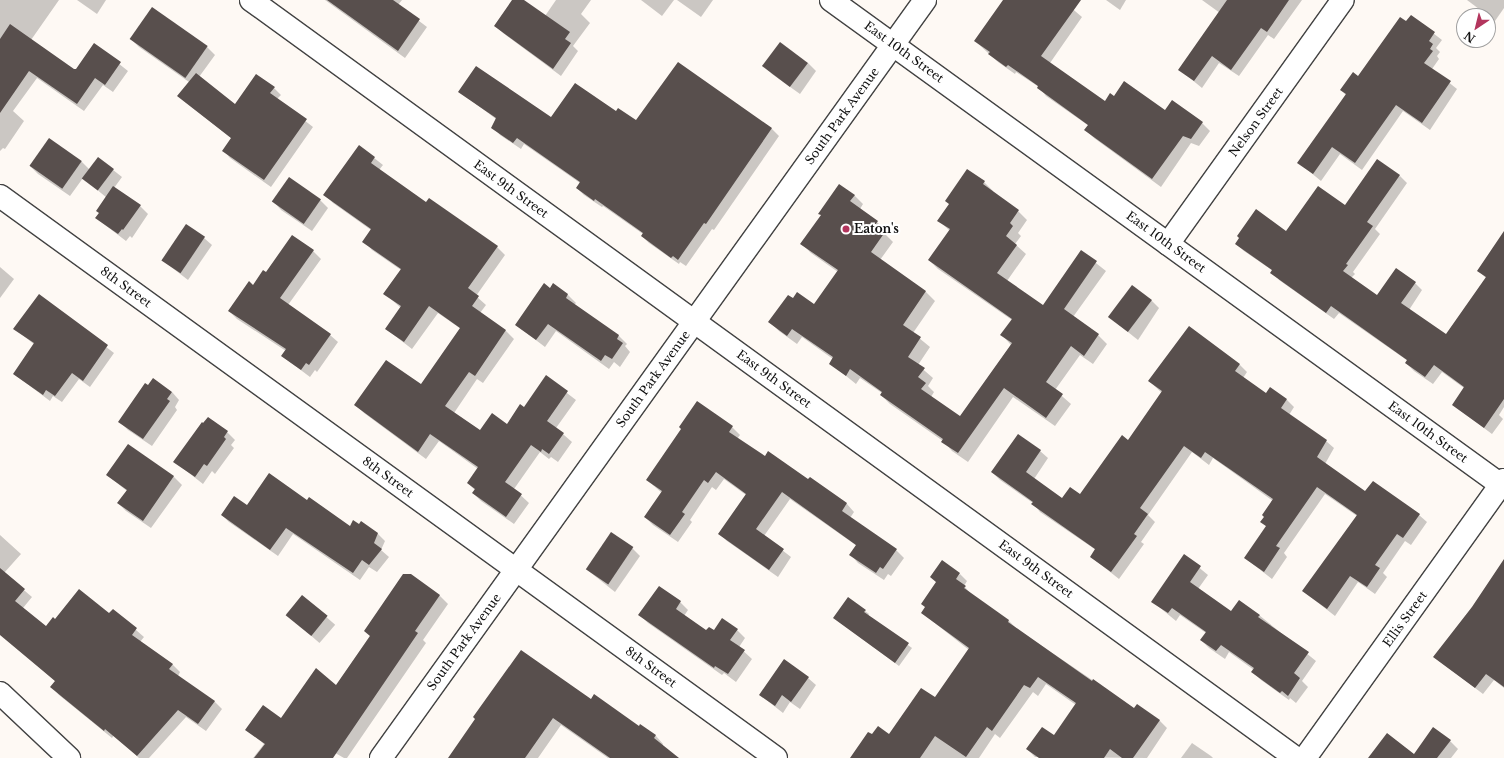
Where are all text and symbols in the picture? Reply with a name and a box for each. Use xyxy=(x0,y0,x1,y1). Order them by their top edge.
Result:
north arrow xyxy=(1456,8,1496,48)
street label: East 10th Street xyxy=(861,18,947,86)
text: N xyxy=(1461,28,1478,46)
street label: South Park Avenue xyxy=(802,64,882,168)
street label: Nelson Street xyxy=(1226,84,1286,160)
street label: East 9th Street xyxy=(471,157,551,221)
street label: East 10th Street xyxy=(1123,208,1209,276)
place label: Eaton's xyxy=(854,222,899,236)
marker: Eaton's xyxy=(841,224,851,234)
street label: 8th Street xyxy=(98,264,154,310)
street label: South Park Avenue xyxy=(613,327,693,431)
street label: East 9th Street xyxy=(734,347,814,411)
street label: East 10th Street xyxy=(1385,398,1471,466)
street label: 8th Street xyxy=(360,454,416,500)
street label: East 9th Street xyxy=(996,537,1076,601)
street label: Ellis Street xyxy=(1380,588,1430,650)
street label: South Park Avenue xyxy=(424,590,504,694)
street label: 8th Street xyxy=(623,644,679,690)

